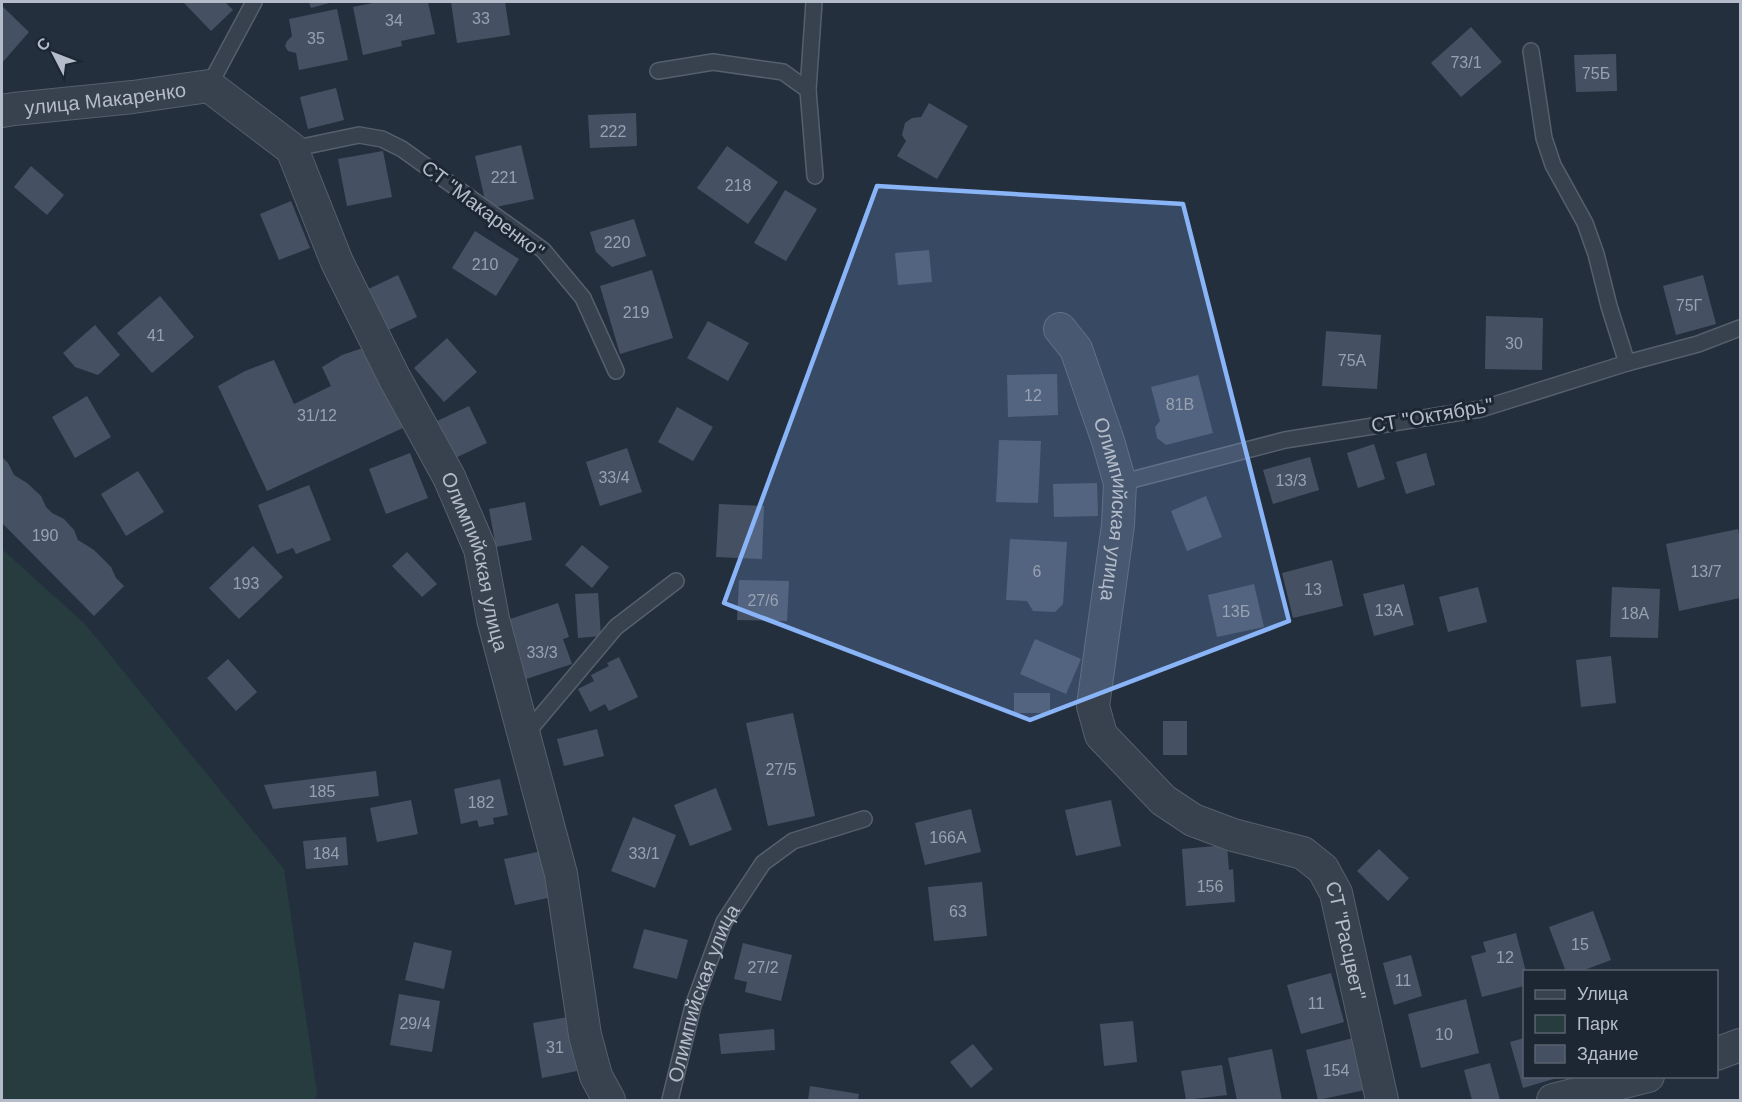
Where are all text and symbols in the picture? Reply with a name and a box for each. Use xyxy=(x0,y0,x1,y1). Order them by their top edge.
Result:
house number: 33 xyxy=(472,10,490,27)
house number: 34 xyxy=(385,12,403,29)
north arrow xyxy=(24,24,84,84)
house number: 35 xyxy=(307,30,325,47)
text: С xyxy=(33,34,54,54)
house number: 73/1 xyxy=(1450,54,1482,71)
house number: 75Б xyxy=(1582,65,1610,82)
street label: улица Макаренко xyxy=(24,78,187,119)
house number: 222 xyxy=(600,123,626,140)
street label: СТ "Макаренко" xyxy=(417,156,549,262)
house number: 221 xyxy=(491,169,517,186)
house number: 218 xyxy=(725,177,751,194)
house number: 220 xyxy=(604,234,630,251)
house number: 210 xyxy=(472,256,498,273)
house number: 75Г xyxy=(1676,297,1703,314)
house number: 219 xyxy=(623,304,649,321)
house number: 41 xyxy=(147,327,165,344)
house number: 30 xyxy=(1505,335,1523,352)
house number: 75А xyxy=(1338,352,1367,369)
house number: 12 xyxy=(1024,387,1042,404)
street label: СТ "Октябрь" xyxy=(1369,393,1495,437)
house number: 81В xyxy=(1166,396,1194,413)
house number: 31/12 xyxy=(297,407,337,424)
street label: Олимпийская улица xyxy=(1090,414,1131,603)
street label: Олимпийская улица xyxy=(437,469,512,655)
house number: 33/4 xyxy=(598,469,630,486)
house number: 13/3 xyxy=(1275,472,1307,489)
house number: 190 xyxy=(32,527,58,544)
house number: 6 xyxy=(1033,563,1042,580)
house number: 13/7 xyxy=(1690,563,1722,580)
house number: 193 xyxy=(233,575,259,592)
house number: 13 xyxy=(1304,581,1322,598)
house number: 27/6 xyxy=(747,592,779,609)
house number: 13А xyxy=(1375,602,1404,619)
house number: 13Б xyxy=(1222,603,1250,620)
house number: 18А xyxy=(1621,605,1650,622)
house number: 33/3 xyxy=(526,644,558,661)
house number: 27/5 xyxy=(765,761,797,778)
house number: 185 xyxy=(309,783,335,800)
house number: 182 xyxy=(468,794,494,811)
house number: 166А xyxy=(929,829,967,846)
house number: 184 xyxy=(313,845,339,862)
house number: 33/1 xyxy=(628,845,660,862)
street label: СТ "Расцвет" xyxy=(1321,877,1370,1002)
house number: 156 xyxy=(1197,878,1223,895)
street label: Олимпийская улица xyxy=(664,899,744,1085)
house number: 63 xyxy=(949,903,967,920)
house number: 15 xyxy=(1571,936,1589,953)
house number: 12 xyxy=(1496,949,1514,966)
house number: 27/2 xyxy=(747,959,779,976)
legend xyxy=(1523,970,1718,1078)
house number: 11 xyxy=(1395,972,1411,989)
text: Улица xyxy=(1577,984,1629,1004)
house number: 11 xyxy=(1308,995,1324,1012)
text: Парк xyxy=(1577,1014,1618,1034)
house number: 29/4 xyxy=(399,1015,431,1032)
house number: 10 xyxy=(1435,1026,1453,1043)
house number: 31 xyxy=(546,1039,564,1056)
text: Здание xyxy=(1577,1044,1638,1064)
house number: 154 xyxy=(1323,1062,1349,1079)

